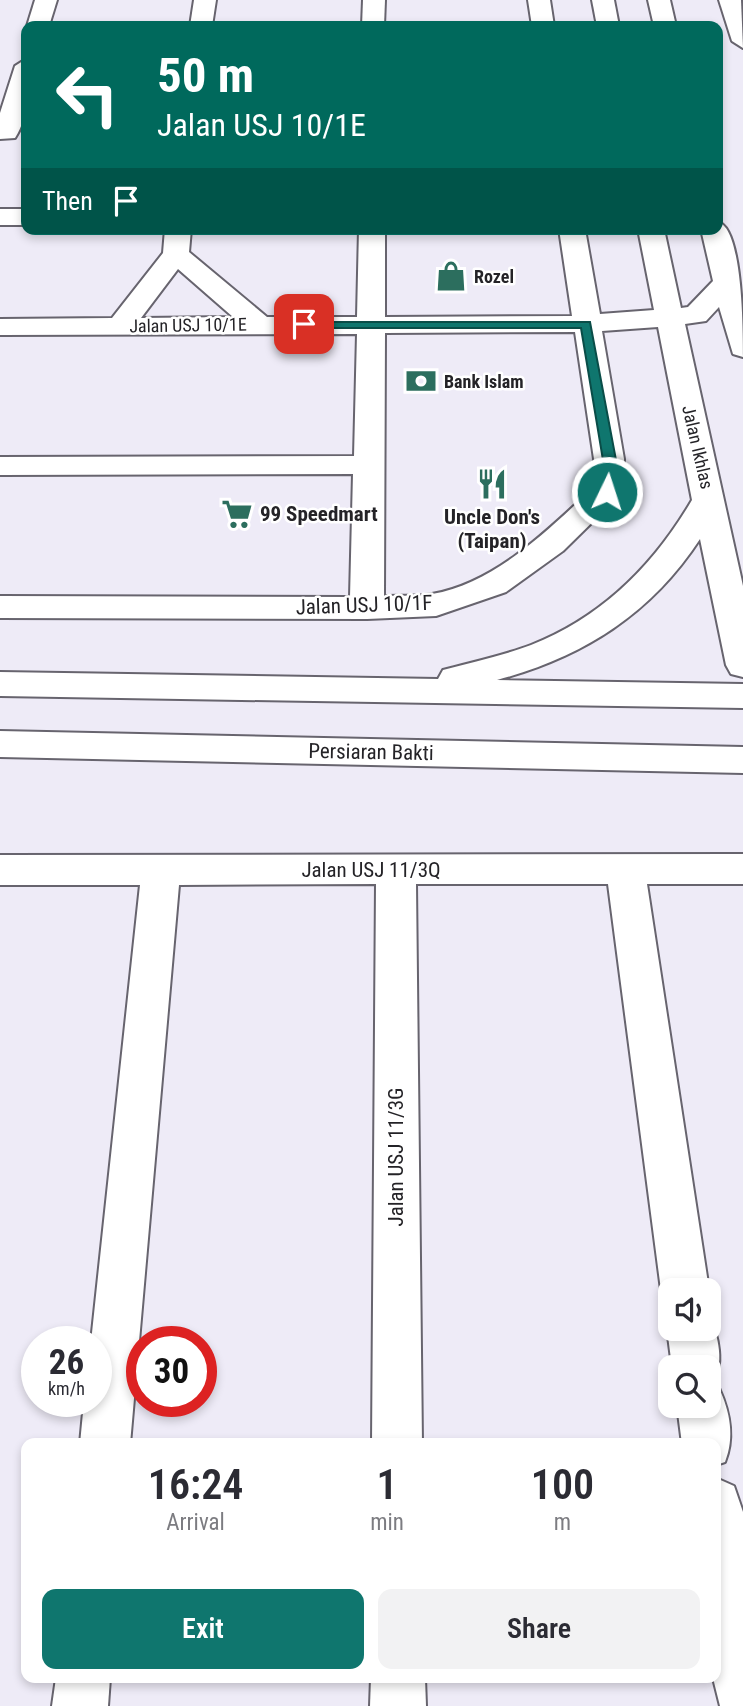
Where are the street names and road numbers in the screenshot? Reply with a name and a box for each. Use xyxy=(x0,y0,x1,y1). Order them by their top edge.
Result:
street label: Jalan USJ 10/1E xyxy=(129,313,247,337)
street label: Jalan Ikhlas xyxy=(678,403,718,491)
street label: Jalan USJ 10/1F xyxy=(295,591,433,619)
street label: Persiaran Bakti xyxy=(308,739,434,765)
street label: Jalan USJ 11/3Q xyxy=(301,858,441,882)
street label: Jalan USJ 11/3G xyxy=(384,1087,408,1227)

